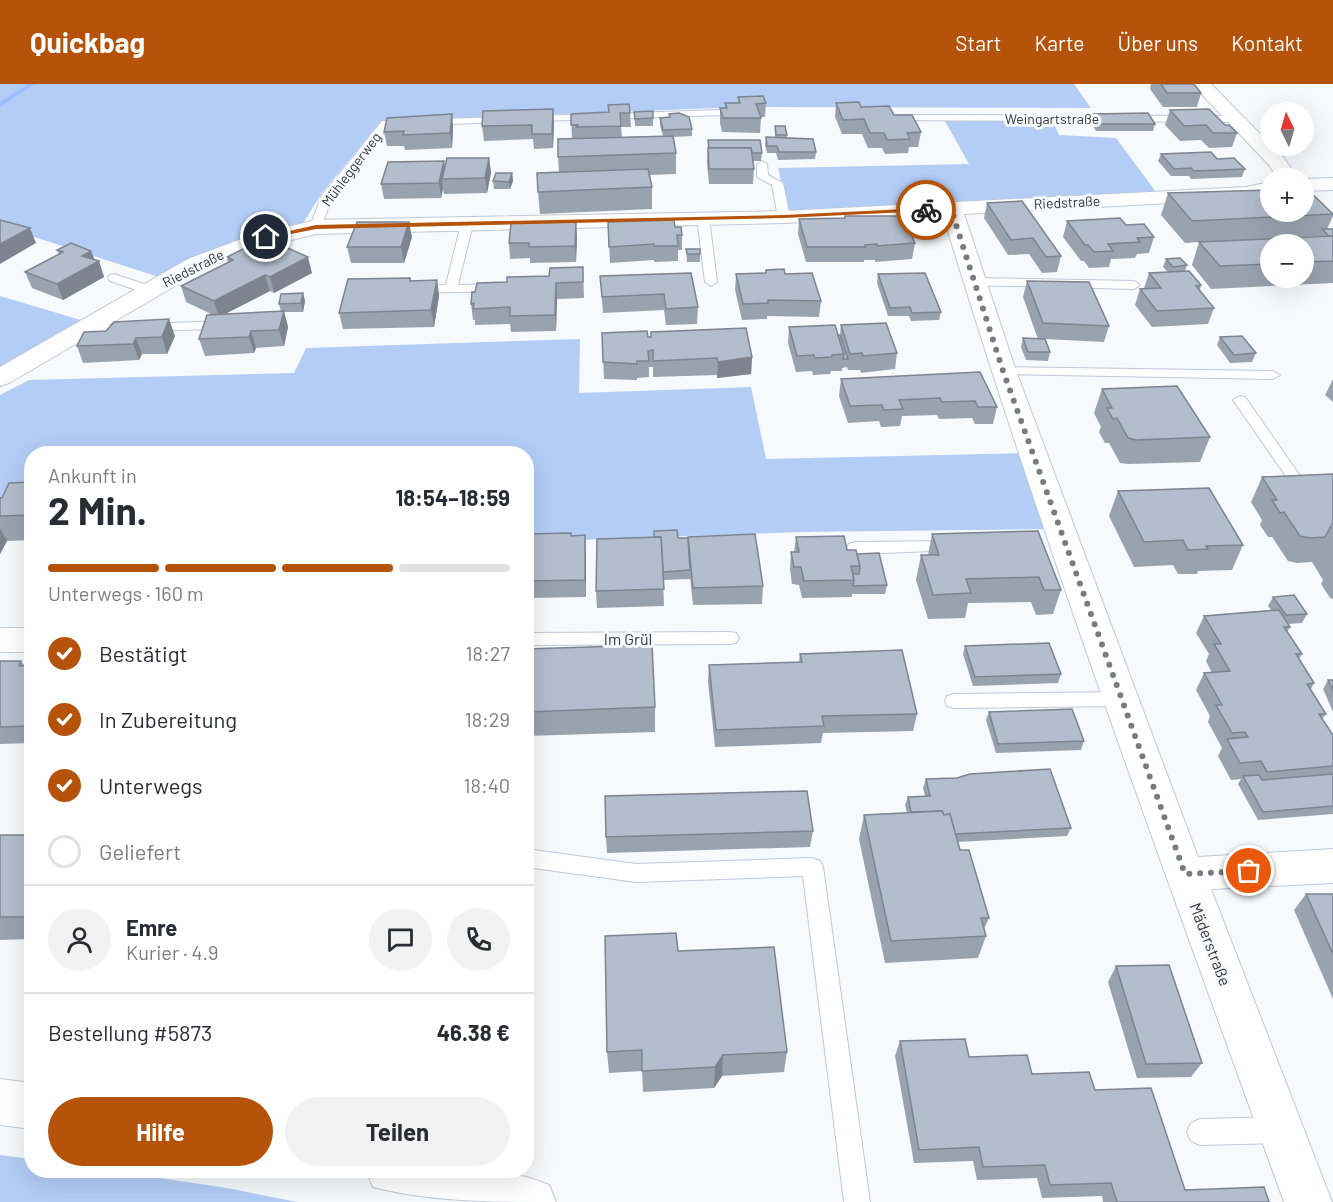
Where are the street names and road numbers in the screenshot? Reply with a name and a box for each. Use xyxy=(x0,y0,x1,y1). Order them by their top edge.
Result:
street label: Weingartstraße xyxy=(1005,110,1099,127)
street label: Mühleggerweg xyxy=(318,129,384,209)
street label: Riedstraße xyxy=(1033,192,1101,212)
street label: Riedstraße xyxy=(159,245,227,291)
street label: Im Grül xyxy=(604,629,652,648)
street label: Mäderstraße xyxy=(1186,900,1236,988)

